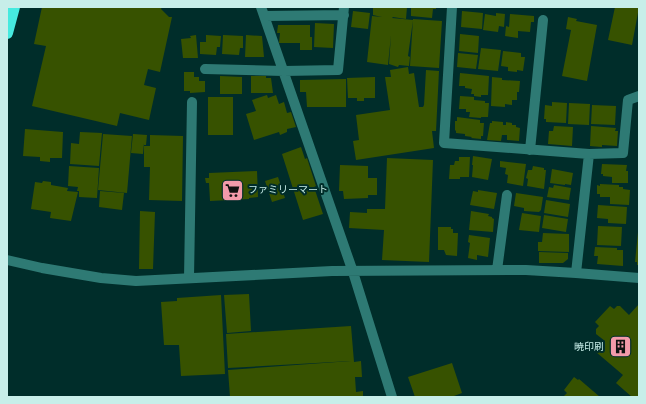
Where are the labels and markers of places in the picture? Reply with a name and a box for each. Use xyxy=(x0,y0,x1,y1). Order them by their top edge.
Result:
supermarket icon: ファミリーマート xyxy=(220,177,246,203)
place label: ファミリーマート xyxy=(248,183,328,197)
building icon: 暁印刷 xyxy=(607,334,633,360)
place label: 暁印刷 xyxy=(574,340,604,354)

